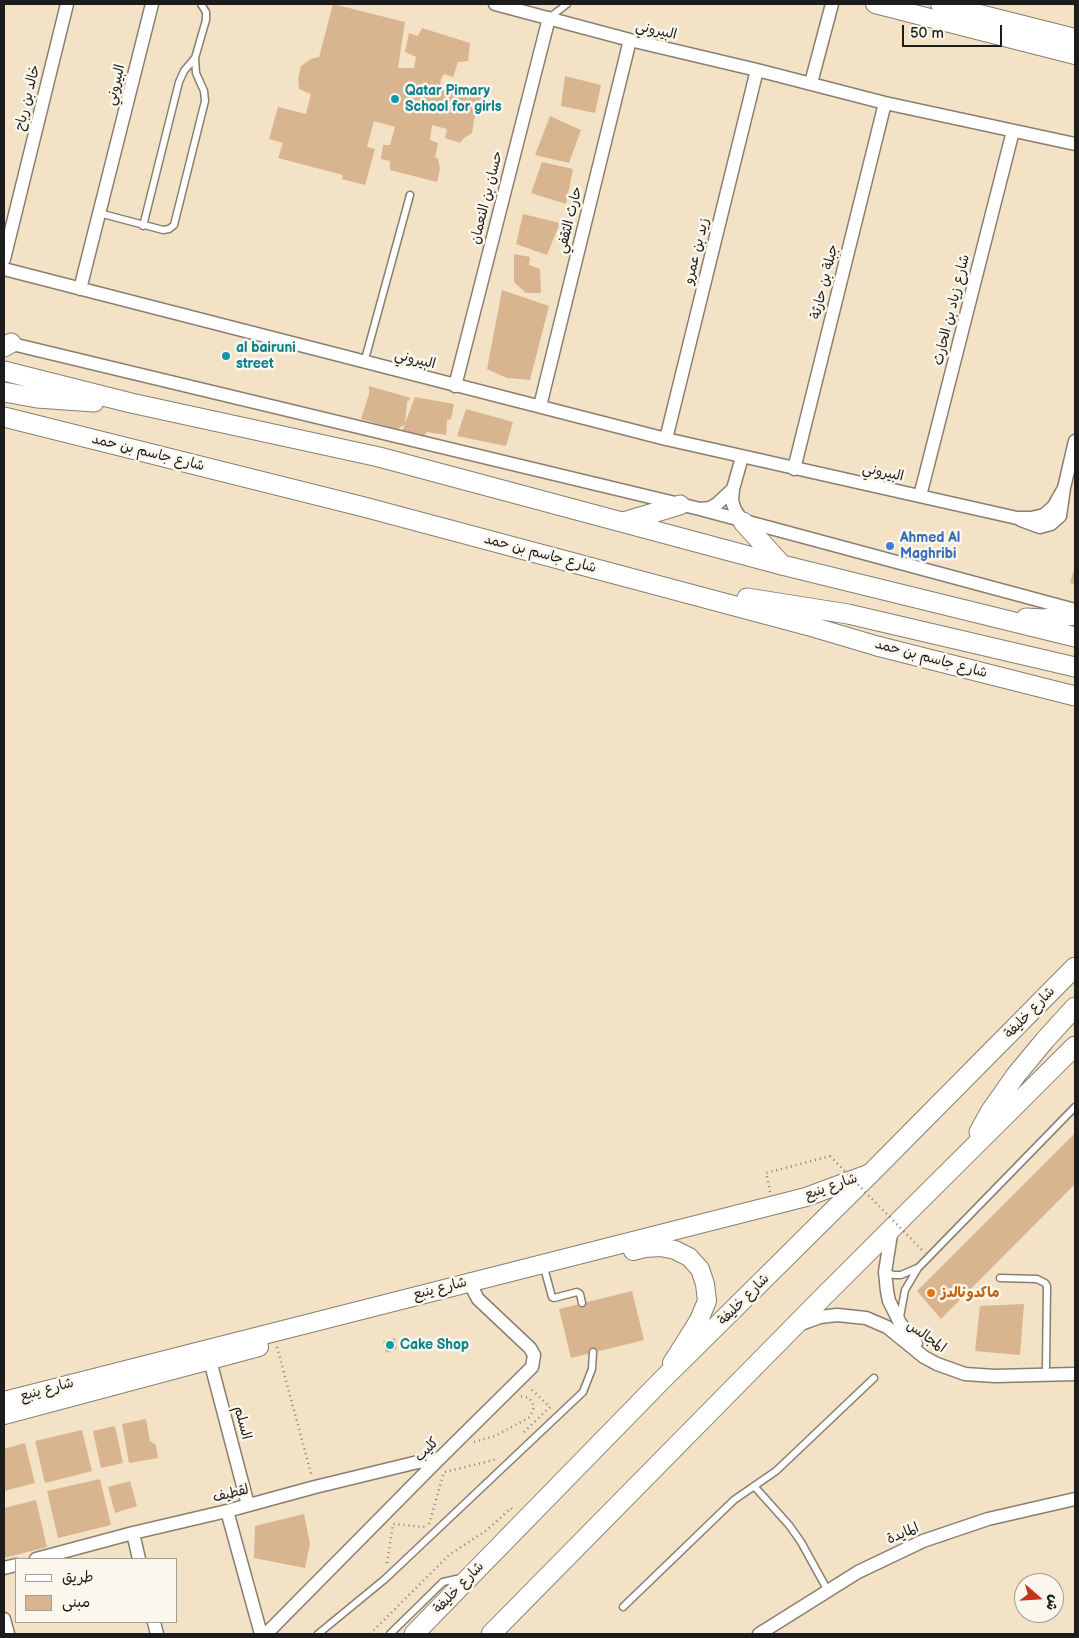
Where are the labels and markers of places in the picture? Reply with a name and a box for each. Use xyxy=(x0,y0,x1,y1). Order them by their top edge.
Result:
place label: Qatar Pimary School for girls xyxy=(405,83,502,115)
marker: Qatar Pimary School for girls xyxy=(389,93,401,105)
place label: al bairuni street xyxy=(236,340,296,372)
marker: al bairuni street xyxy=(220,350,232,362)
place label: Ahmed Al Maghribi xyxy=(900,530,960,562)
marker: Ahmed Al Maghribi xyxy=(884,540,896,552)
place label: ماكدونالدز xyxy=(941,1285,999,1301)
marker: ماكدونالدز xyxy=(925,1287,937,1299)
place label: Cake Shop xyxy=(400,1337,469,1353)
marker: Cake Shop xyxy=(384,1339,396,1351)

